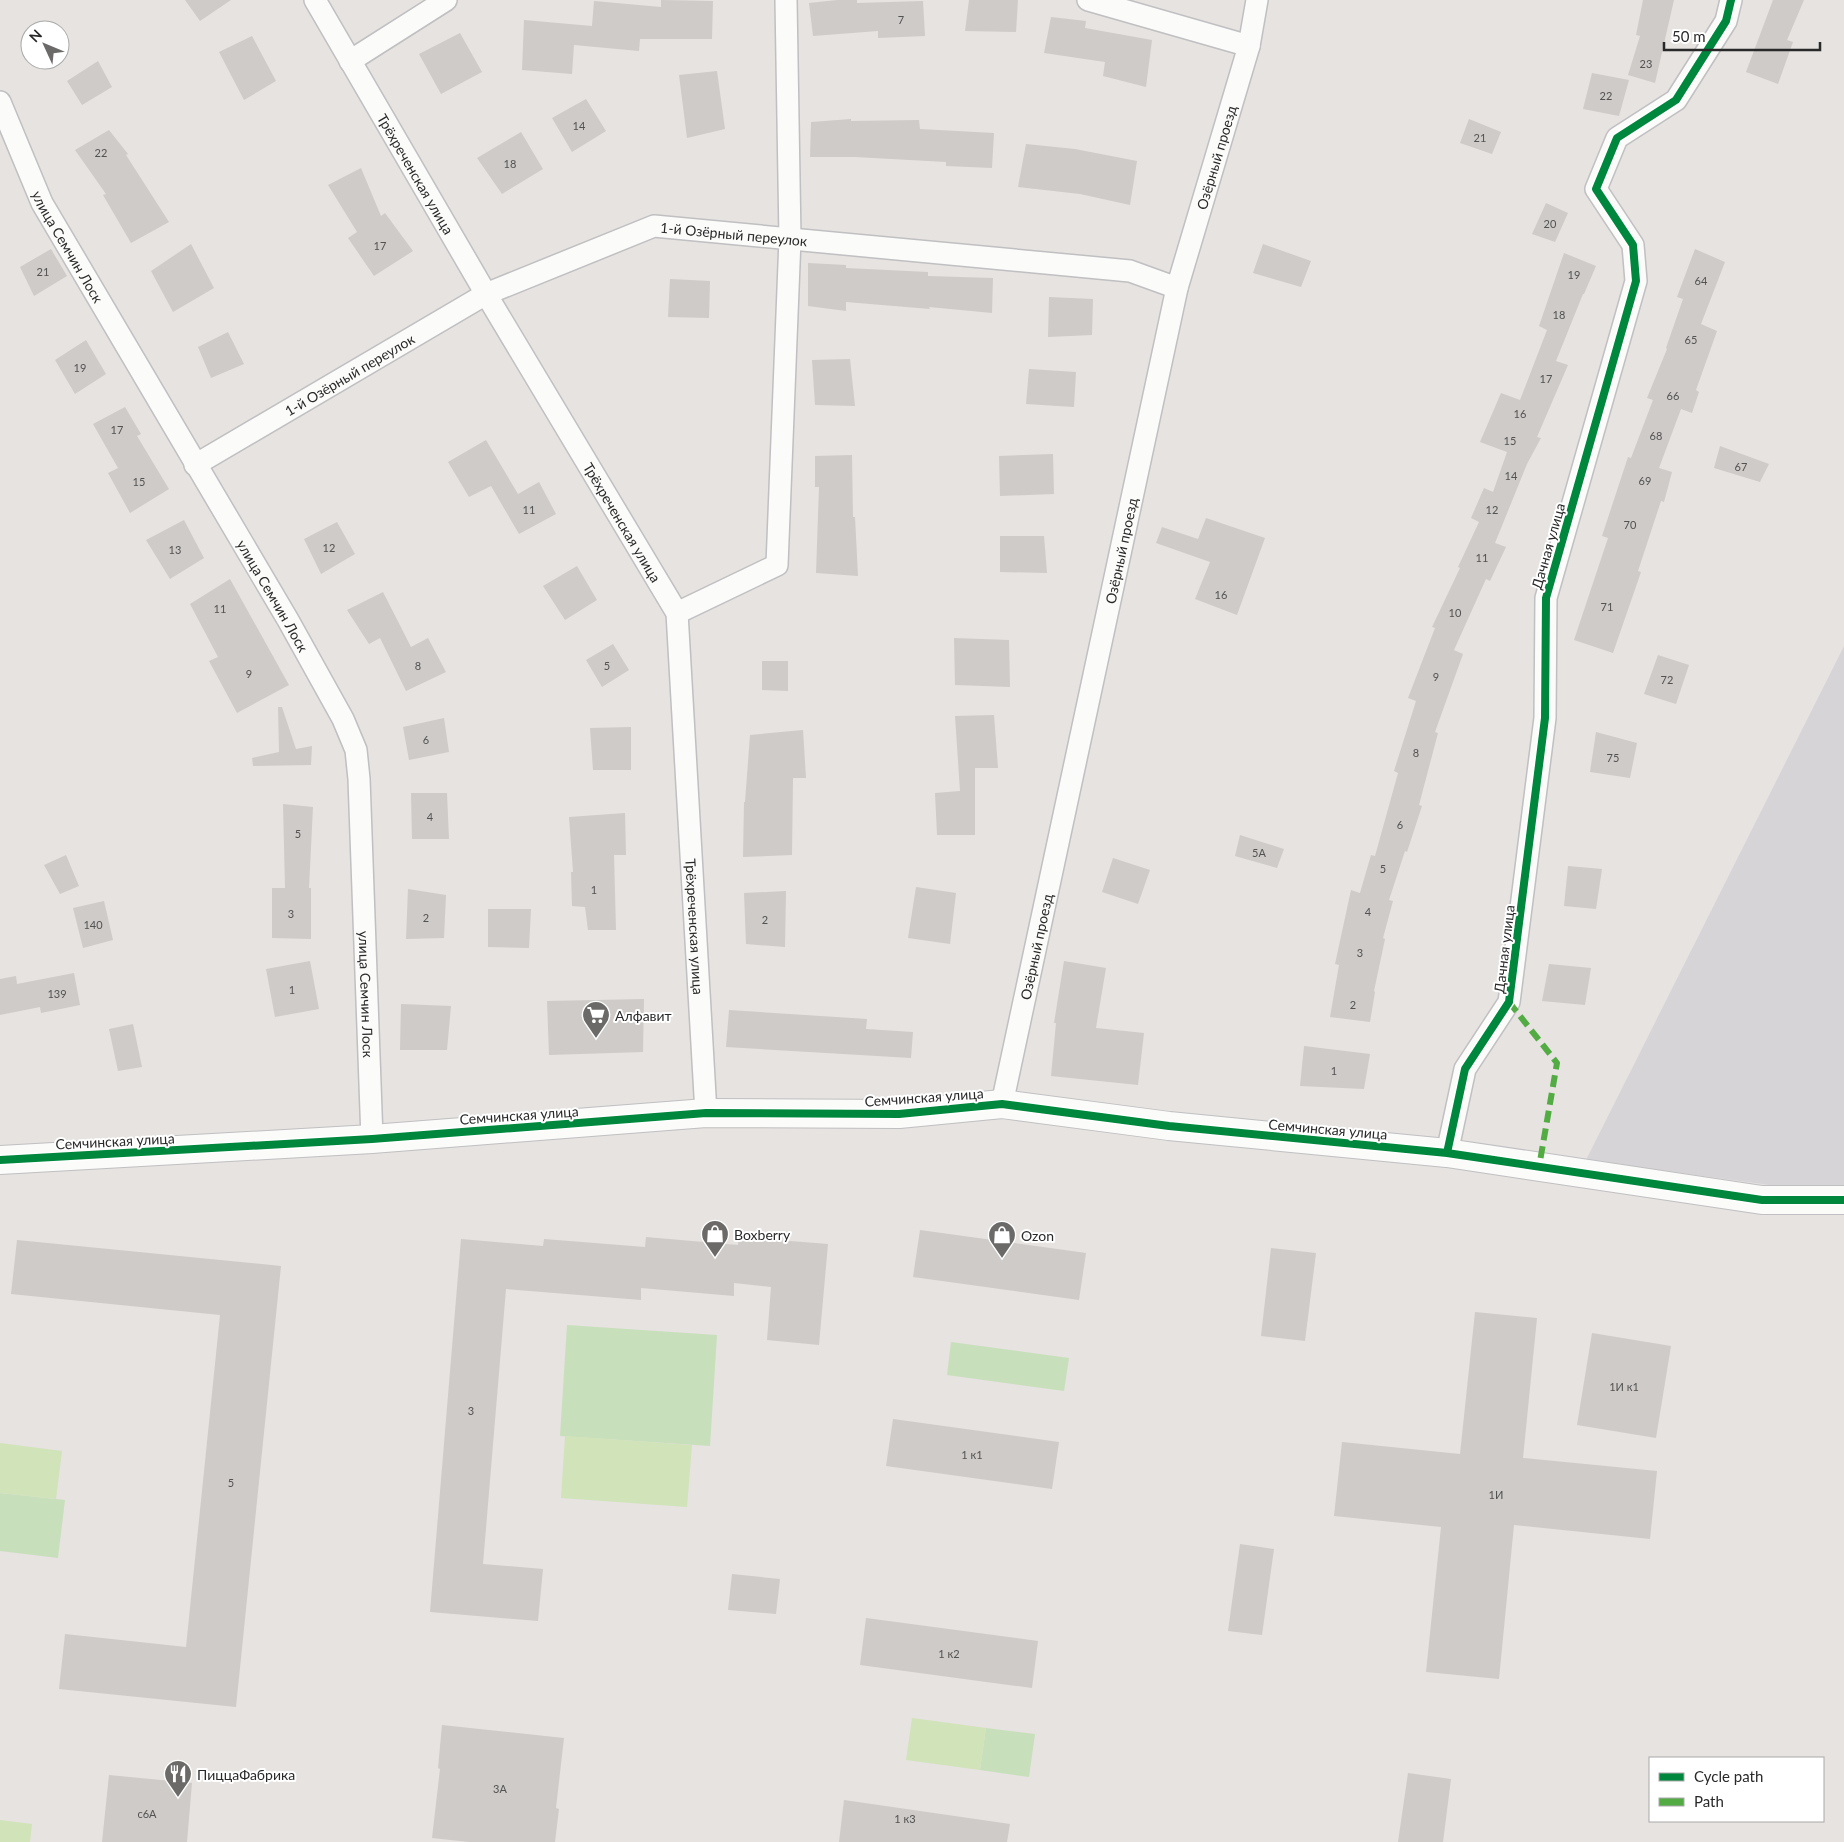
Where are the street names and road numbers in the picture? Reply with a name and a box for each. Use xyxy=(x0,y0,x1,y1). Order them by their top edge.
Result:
street label: Озёрный проезд xyxy=(1192,103,1240,211)
street label: Трёхреченская улица xyxy=(374,111,458,237)
street label: улица Семчин Лоск xyxy=(29,188,108,306)
street label: 1-й Озёрный переулок xyxy=(660,218,809,249)
street label: 1-й Озёрный переулок xyxy=(281,329,418,419)
street label: Трёхреченская улица xyxy=(580,459,665,585)
street label: Озёрный проезд xyxy=(1101,496,1140,605)
street label: Дачная улица xyxy=(1528,501,1568,591)
street label: улица Семчин Лоск xyxy=(234,536,313,655)
street label: Трёхреченская улица xyxy=(683,858,708,995)
street label: Озёрный проезд xyxy=(1016,892,1055,1001)
street label: Дачная улица xyxy=(1490,904,1518,994)
street label: улица Семчин Лоск xyxy=(356,931,378,1059)
street label: Семчинская улица xyxy=(864,1084,984,1110)
street label: Семчинская улица xyxy=(459,1102,579,1128)
street label: Семчинская улица xyxy=(1268,1115,1388,1143)
street label: Семчинская улица xyxy=(55,1129,175,1153)

